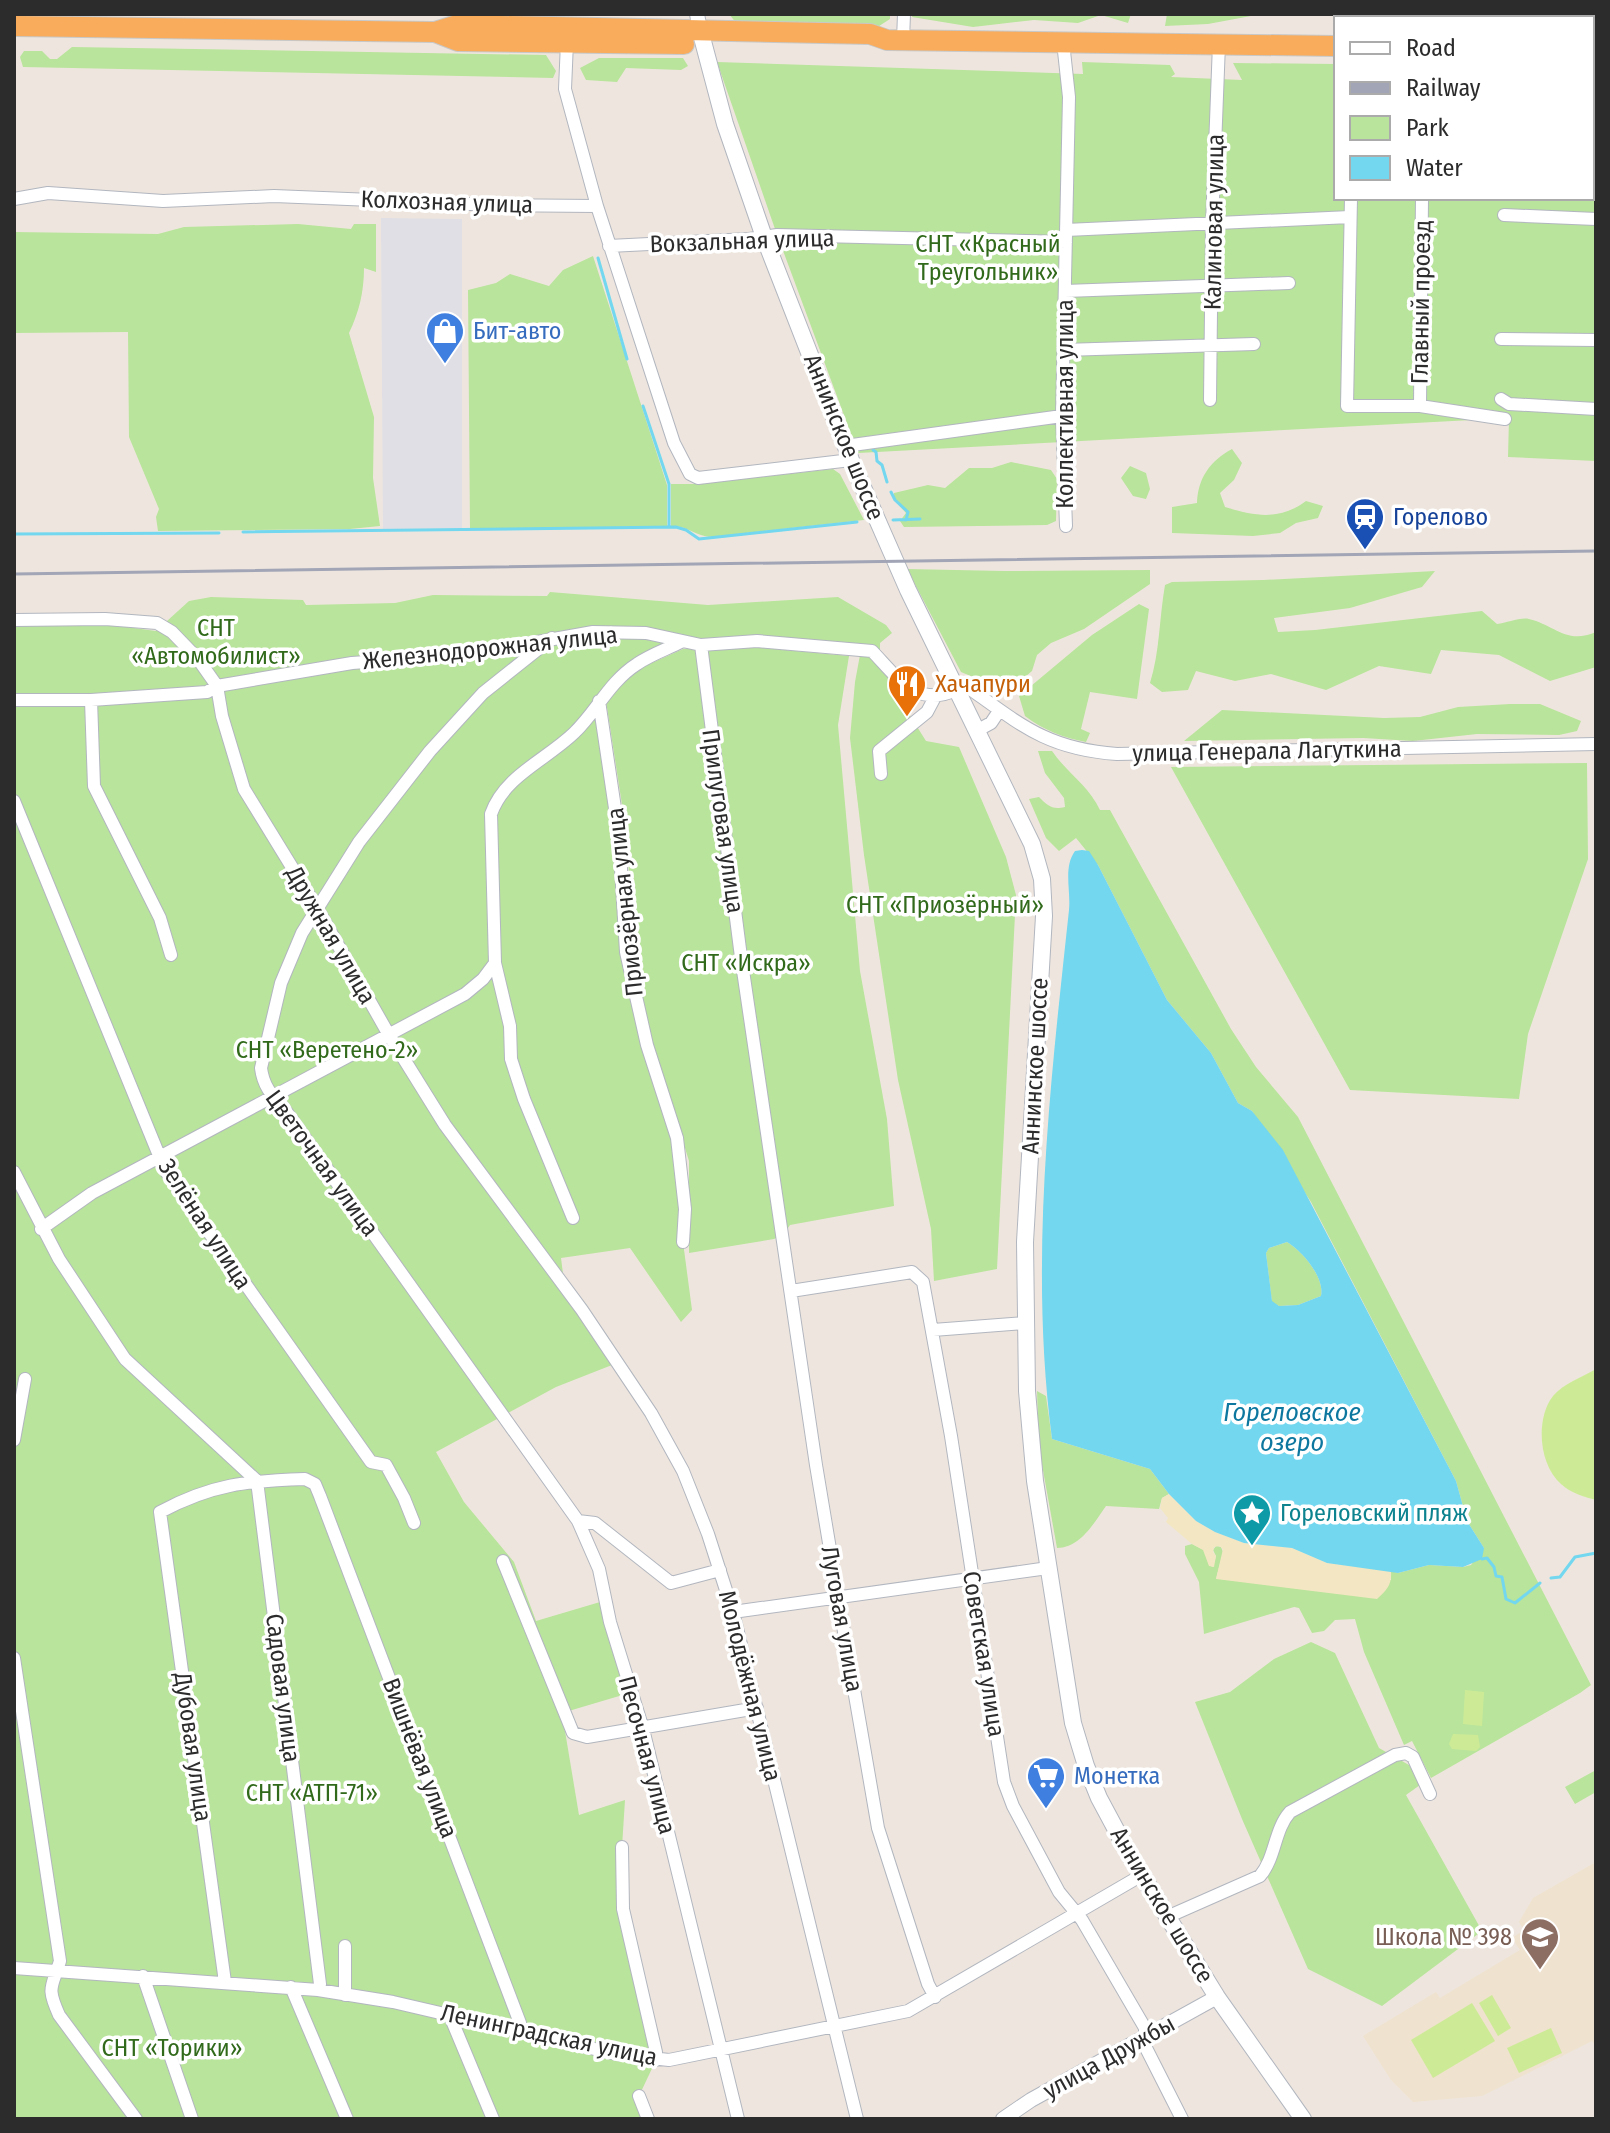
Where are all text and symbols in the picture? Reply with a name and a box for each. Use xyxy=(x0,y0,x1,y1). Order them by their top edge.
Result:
legend xyxy=(1334,16,1594,200)
text: Road xyxy=(1406,34,1456,62)
text: Railway xyxy=(1406,74,1481,102)
text: Park xyxy=(1406,114,1449,142)
street label: Калиновая улица xyxy=(1198,134,1230,310)
text: Water xyxy=(1406,154,1463,182)
street label: Колхозная улица xyxy=(360,185,534,219)
street label: Главный проезд xyxy=(1406,220,1436,384)
street label: Вокзальная улица xyxy=(649,224,835,258)
park label: СНТ «Красный Треугольник» xyxy=(915,230,1061,286)
street label: Коллективная улица xyxy=(1051,299,1079,509)
shop icon: Бит-авто xyxy=(424,310,466,365)
place label: Бит-авто xyxy=(473,317,561,345)
street label: Аннинское шоссе xyxy=(798,350,890,524)
station icon: Горелово xyxy=(1344,496,1386,551)
place label: Горелово xyxy=(1393,503,1488,531)
park label: СНТ «Автомобилист» xyxy=(131,614,301,670)
street label: Железнодорожная улица xyxy=(361,621,619,675)
restaurant icon: Хачапури xyxy=(886,663,928,718)
place label: Хачапури xyxy=(935,670,1031,698)
street label: Прилуговая улица xyxy=(696,727,750,915)
street label: улица Генерала Лагуткина xyxy=(1132,735,1402,767)
street label: Приозёрная улица xyxy=(601,806,649,998)
street label: Дружная улица xyxy=(280,860,382,1009)
park label: СНТ «Приозёрный» xyxy=(846,891,1044,919)
park label: СНТ «Искра» xyxy=(681,949,811,977)
street label: Аннинское шоссе xyxy=(1016,977,1054,1155)
park label: СНТ «Веретено-2» xyxy=(236,1036,418,1064)
street label: Цветочная улица xyxy=(260,1085,384,1241)
street label: Зелёная улица xyxy=(153,1154,257,1294)
water label: Гореловское озеро xyxy=(1223,1397,1361,1458)
place icon: Гореловский пляж xyxy=(1231,1492,1273,1547)
place label: Гореловский пляж xyxy=(1280,1499,1468,1527)
street label: Луговая улица xyxy=(815,1544,869,1694)
street label: Советская улица xyxy=(957,1569,1011,1739)
street label: Молодёжная улица xyxy=(713,1588,787,1784)
street label: Садовая улица xyxy=(260,1612,306,1764)
street label: Дубовая улица xyxy=(169,1670,217,1823)
street label: Песочная улица xyxy=(612,1673,682,1837)
street label: Вишнёвая улица xyxy=(377,1674,463,1842)
supermarket icon: Монетка xyxy=(1025,1755,1067,1810)
place label: Монетка xyxy=(1074,1762,1160,1790)
park label: СНТ «АТП-71» xyxy=(246,1779,378,1807)
street label: Аннинское шоссе xyxy=(1105,1822,1219,1988)
school or university icon: Школа № 398 xyxy=(1519,1916,1561,1971)
place label: Школа № 398 xyxy=(1375,1923,1512,1951)
street label: Ленинградская улица xyxy=(438,1998,660,2072)
street label: улица Дружбы xyxy=(1038,2009,1180,2105)
park label: СНТ «Торики» xyxy=(102,2034,242,2062)

